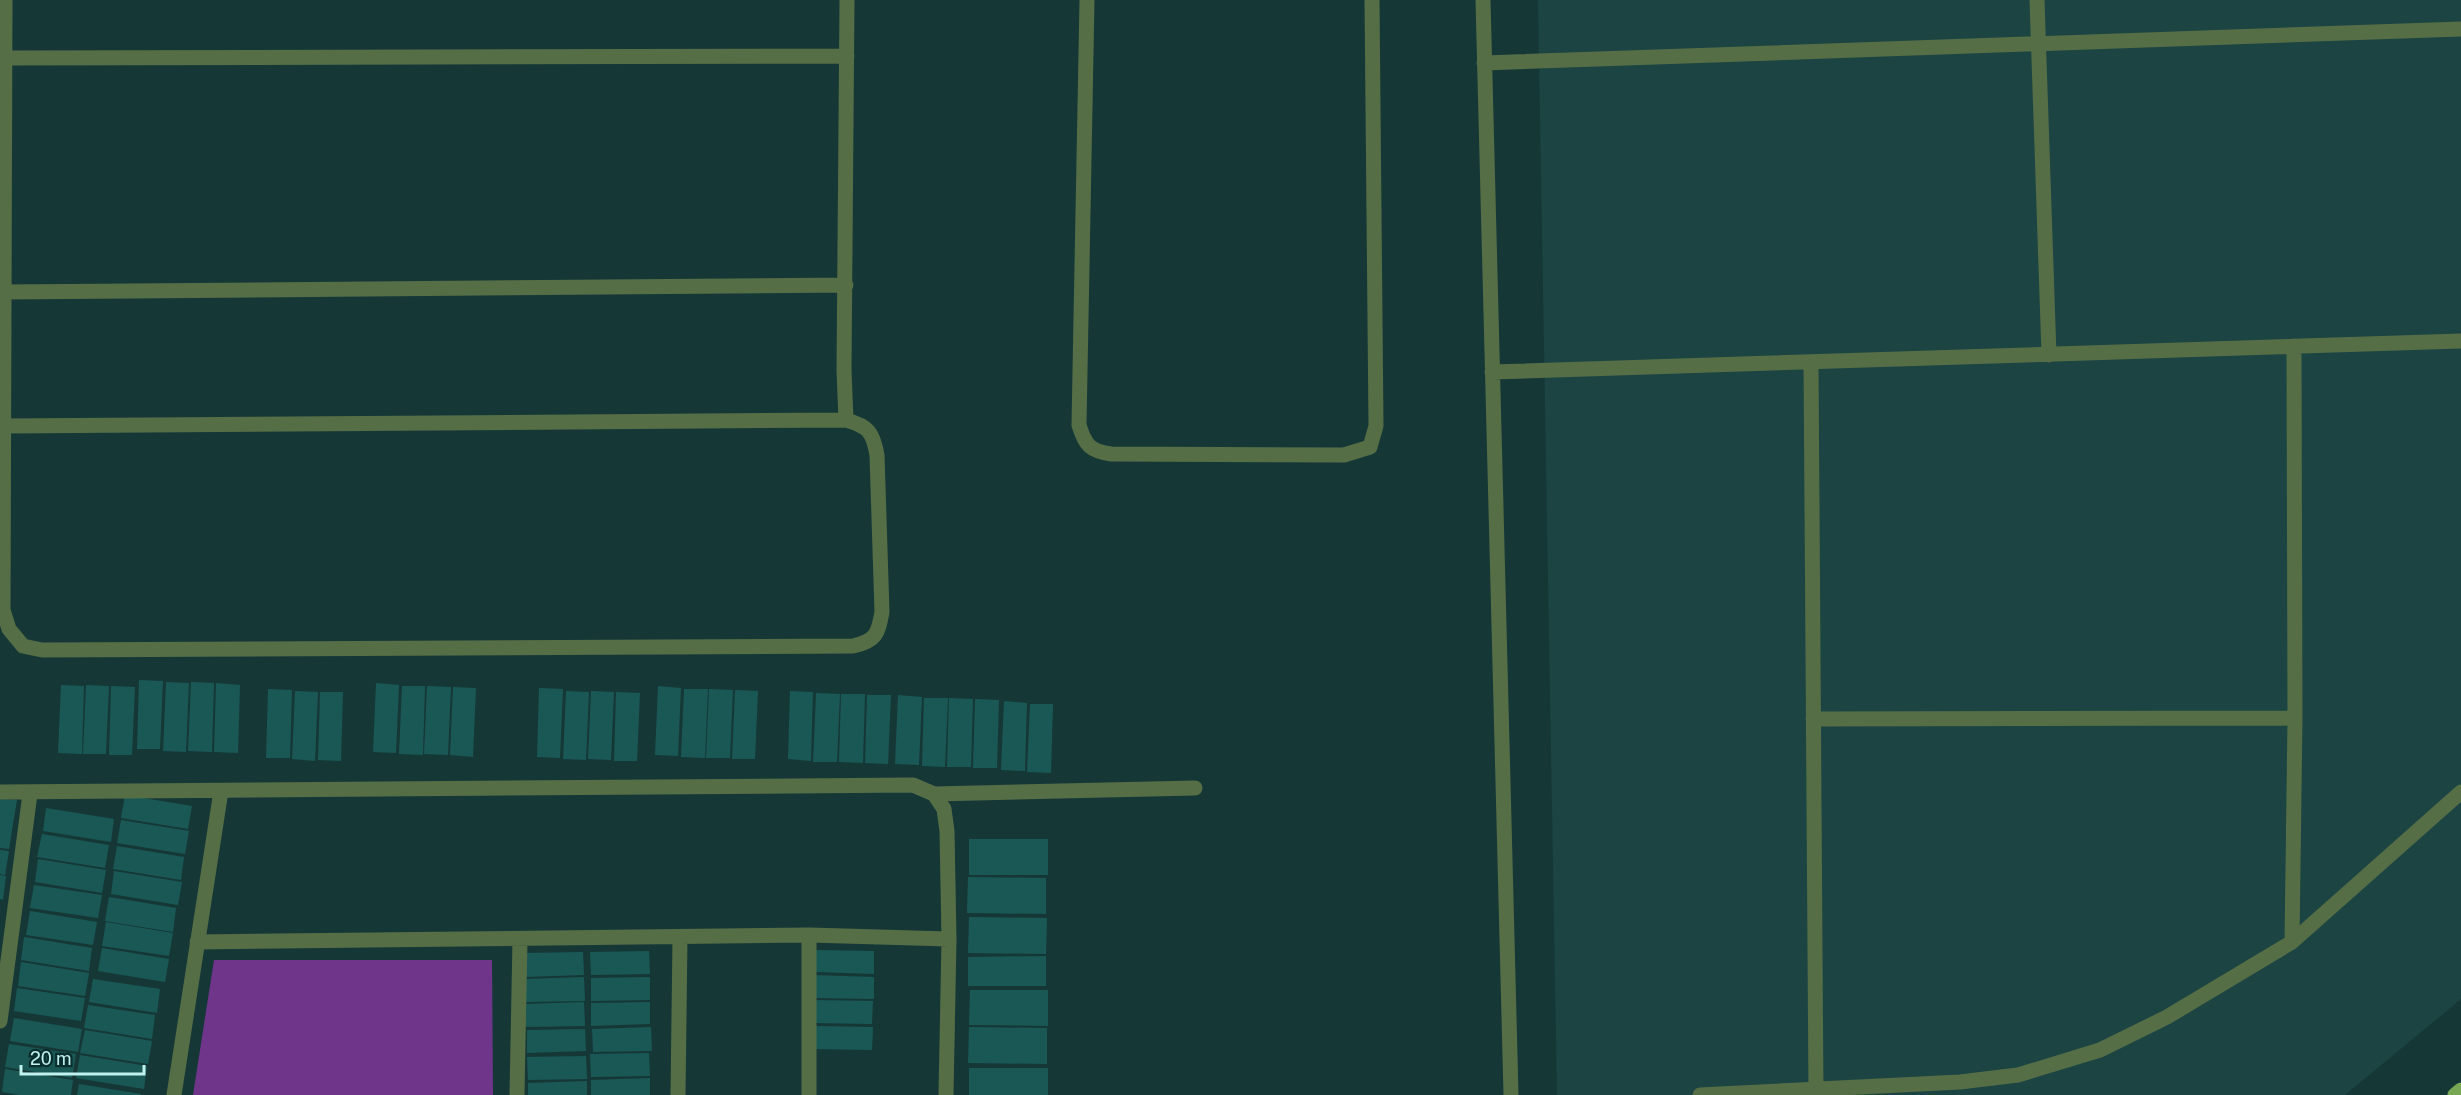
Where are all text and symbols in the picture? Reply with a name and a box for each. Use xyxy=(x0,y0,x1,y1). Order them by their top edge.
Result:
scale bar xyxy=(21,1038,144,1076)
text: 20 m xyxy=(30,1048,72,1069)

